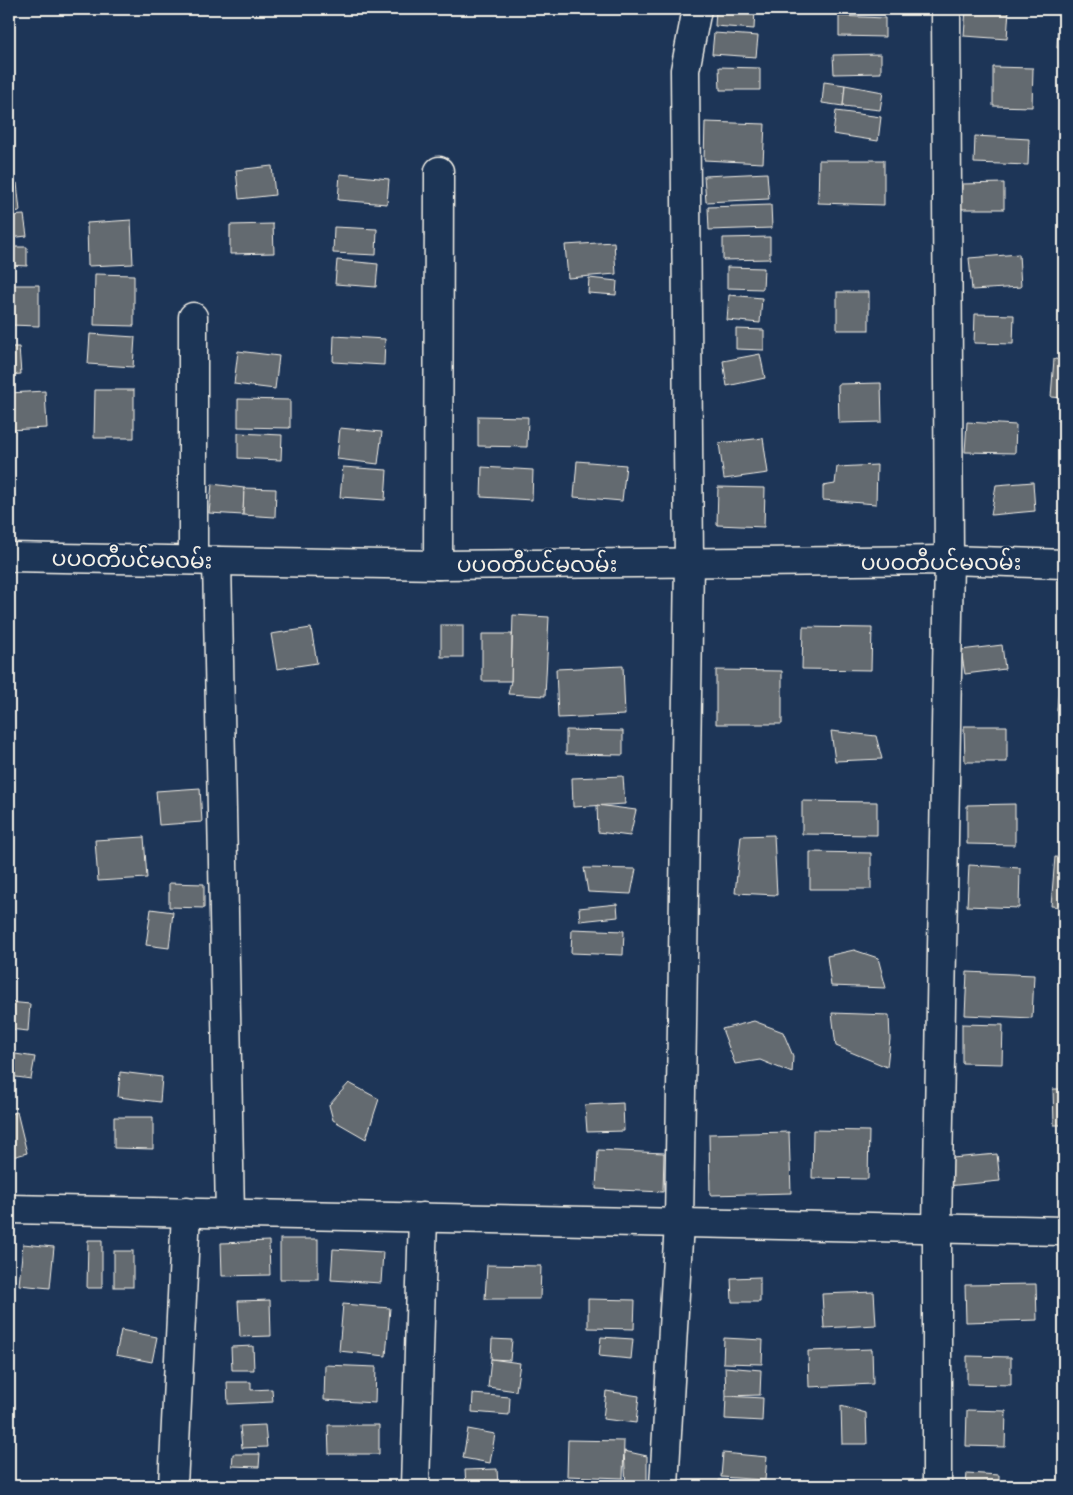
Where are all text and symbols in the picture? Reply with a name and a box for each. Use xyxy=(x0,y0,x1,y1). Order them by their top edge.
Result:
street label: ပပဝတီပင်မလမ်း xyxy=(51,543,213,579)
street label: ပပဝတီပင်မလမ်း xyxy=(861,547,1021,581)
street label: ပပဝတီပင်မလမ်း xyxy=(457,549,617,583)

